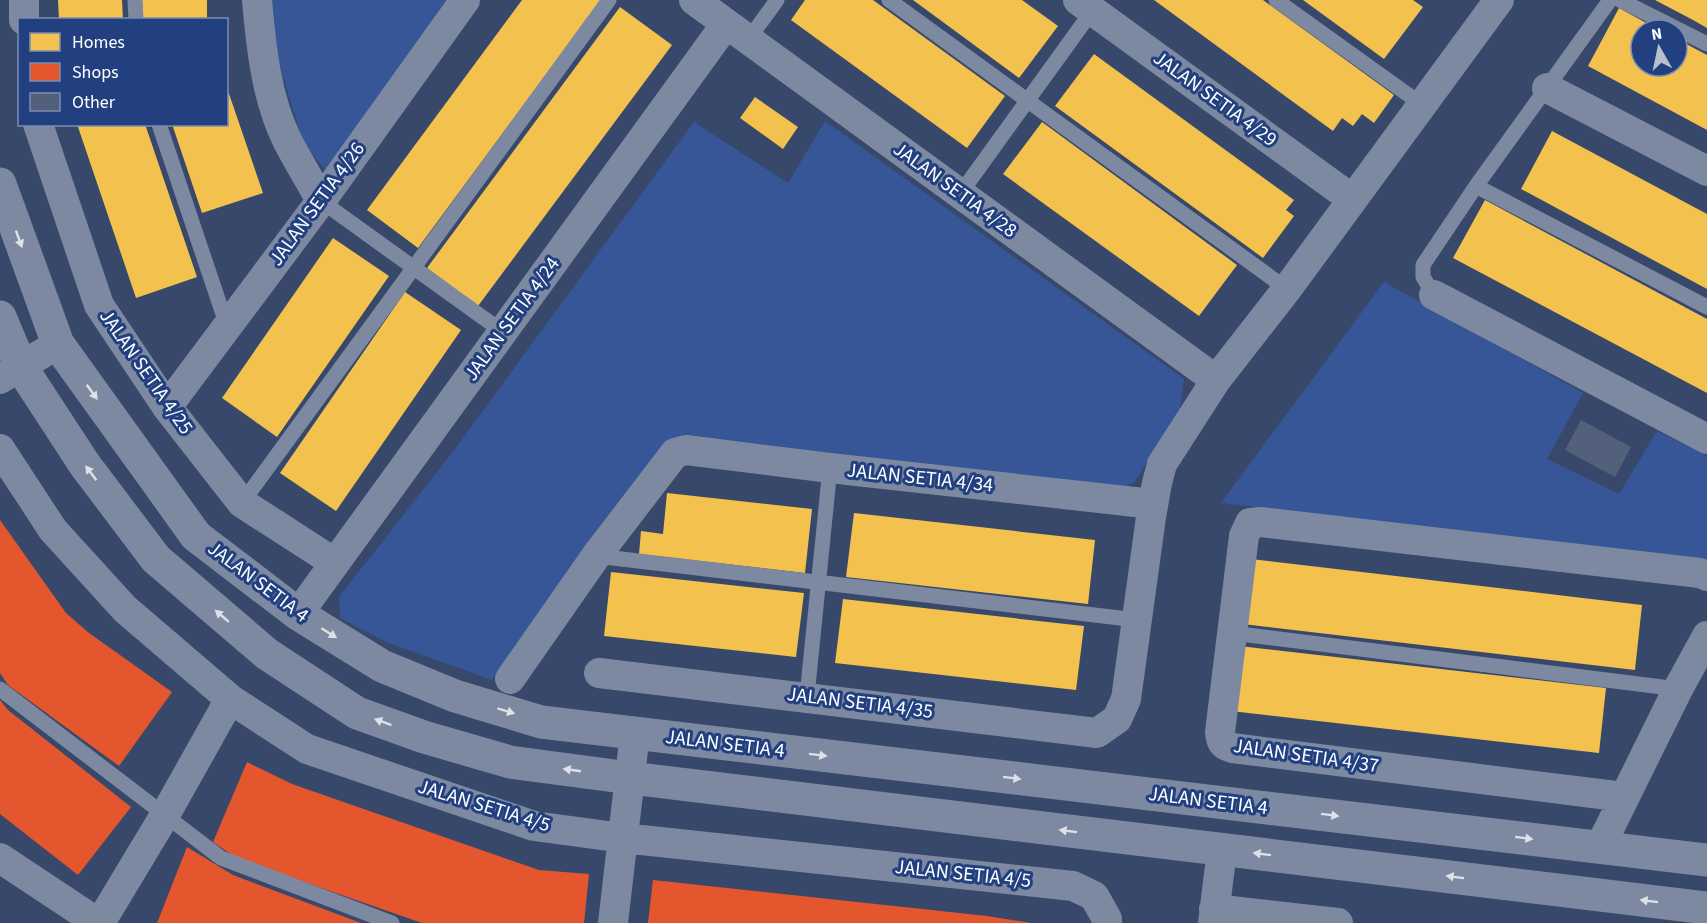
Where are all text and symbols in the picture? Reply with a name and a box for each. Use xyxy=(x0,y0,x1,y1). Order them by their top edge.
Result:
legend xyxy=(18,18,228,126)
north arrow xyxy=(1629,18,1689,78)
text: N xyxy=(1650,22,1664,46)
text: Homes xyxy=(72,30,125,55)
street label: JALAN SETIA 4/29 xyxy=(1147,44,1283,154)
text: Shops xyxy=(72,60,119,85)
text: Other xyxy=(72,90,116,115)
street label: JALAN SETIA 4/28 xyxy=(887,135,1023,245)
street label: JALAN SETIA 4/26 xyxy=(262,136,372,272)
one-way arrow xyxy=(15,230,25,248)
street label: JALAN SETIA 4/24 xyxy=(457,251,567,387)
street label: JALAN SETIA 4/25 xyxy=(92,304,200,440)
one-way arrow xyxy=(86,383,98,399)
street label: JALAN SETIA 4/34 xyxy=(845,456,995,500)
one-way arrow xyxy=(85,465,97,481)
street label: JALAN SETIA 4 xyxy=(202,535,314,629)
one-way arrow xyxy=(214,609,230,622)
one-way arrow xyxy=(320,627,337,638)
street label: JALAN SETIA 4/35 xyxy=(785,680,935,726)
one-way arrow xyxy=(497,707,515,716)
one-way arrow xyxy=(374,717,392,727)
street label: JALAN SETIA 4 xyxy=(664,723,786,765)
street label: JALAN SETIA 4/37 xyxy=(1231,732,1381,780)
one-way arrow xyxy=(809,750,828,760)
one-way arrow xyxy=(562,766,581,775)
street label: JALAN SETIA 4/5 xyxy=(414,773,554,839)
one-way arrow xyxy=(1002,773,1021,783)
street label: JALAN SETIA 4 xyxy=(1147,780,1269,822)
one-way arrow xyxy=(1321,810,1340,820)
one-way arrow xyxy=(1058,826,1077,836)
one-way arrow xyxy=(1515,833,1534,843)
one-way arrow xyxy=(1252,850,1271,859)
street label: JALAN SETIA 4/5 xyxy=(893,853,1033,895)
one-way arrow xyxy=(1446,873,1465,882)
one-way arrow xyxy=(1639,896,1658,905)

